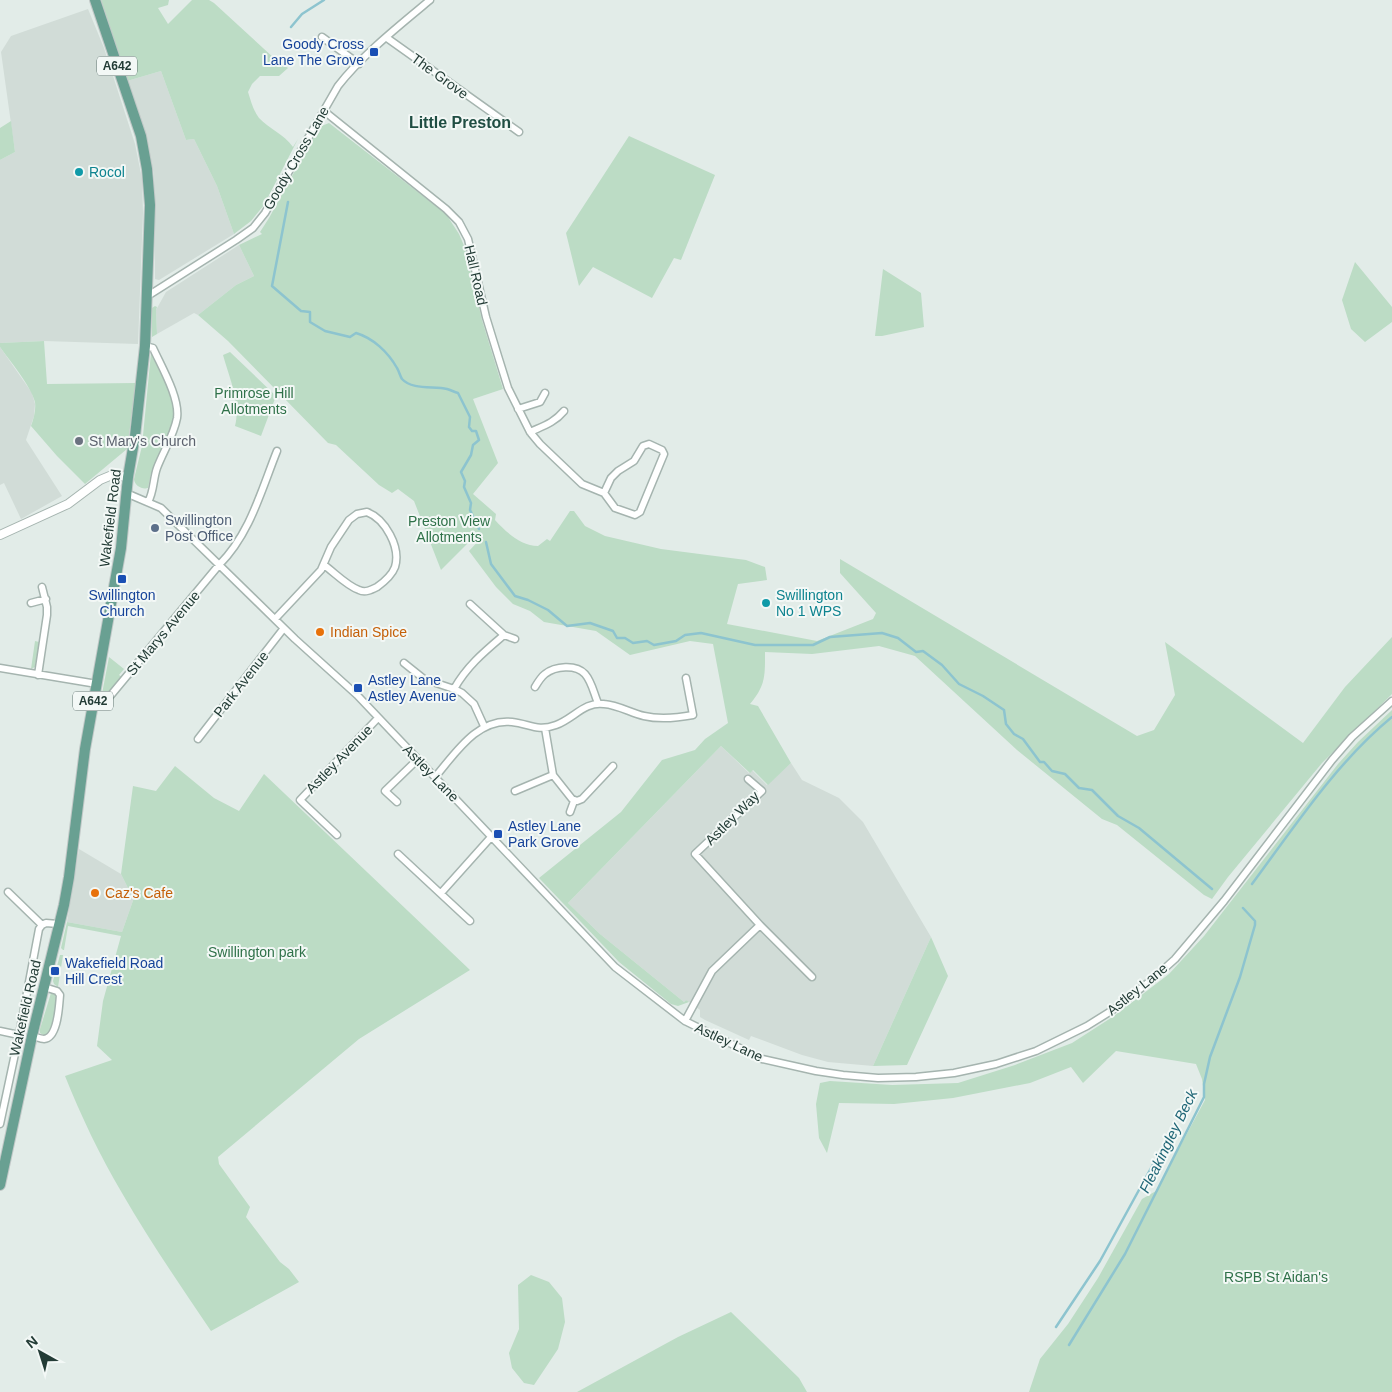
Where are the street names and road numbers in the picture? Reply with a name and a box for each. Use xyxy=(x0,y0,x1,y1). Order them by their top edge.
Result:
street label: The Grove xyxy=(409,50,472,102)
road number: A642 xyxy=(97,56,137,76)
street label: Goody Cross Lane xyxy=(260,103,332,213)
street label: Hall Road xyxy=(461,243,491,307)
street label: Wakefield Road xyxy=(96,468,124,568)
street label: St Marys Avenue xyxy=(123,587,203,679)
street label: Park Avenue xyxy=(210,648,272,720)
road number: A642 xyxy=(73,691,113,710)
street label: Astley Avenue xyxy=(303,721,376,796)
street label: Astley Lane xyxy=(400,741,462,805)
street label: Astley Way xyxy=(702,788,762,848)
street label: Wakefield Road xyxy=(6,958,44,1058)
street label: Astley Lane xyxy=(1104,960,1171,1018)
street label: Astley Lane xyxy=(692,1019,766,1065)

